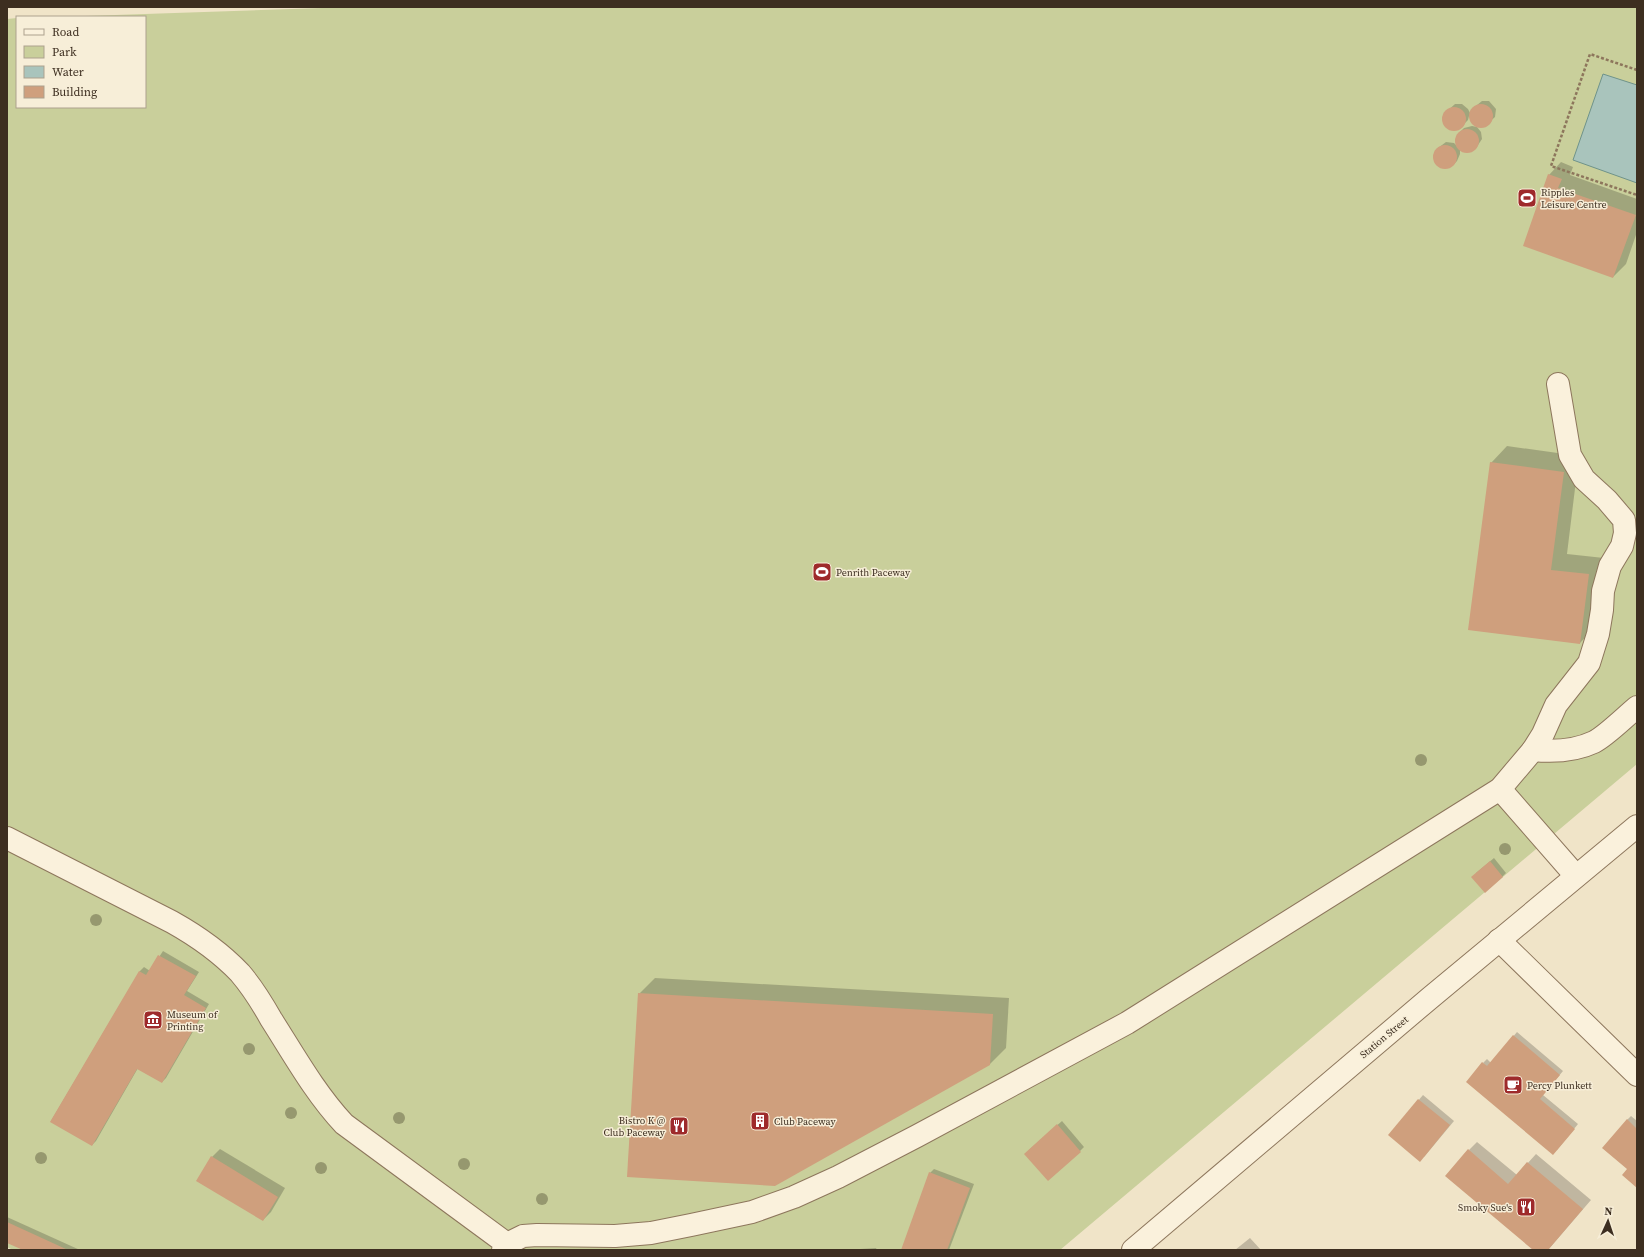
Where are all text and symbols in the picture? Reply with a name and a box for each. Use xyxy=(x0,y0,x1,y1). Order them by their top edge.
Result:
legend xyxy=(16,16,146,108)
text: Road xyxy=(52,24,79,40)
text: Park xyxy=(52,44,77,60)
text: Water xyxy=(52,64,84,80)
text: Building xyxy=(52,84,97,100)
place label: Ripples Leisure Centre xyxy=(1541,186,1607,211)
sports icon: Ripples Leisure Centre xyxy=(1516,187,1538,209)
sports icon: Penrith Paceway xyxy=(811,561,833,583)
place label: Penrith Paceway xyxy=(836,566,911,579)
place label: Museum of Printing xyxy=(167,1008,219,1033)
museum icon: Museum of Printing xyxy=(142,1009,164,1031)
street label: Station Street xyxy=(1357,1012,1411,1061)
cafe icon: Percy Plunkett xyxy=(1502,1074,1524,1096)
place label: Percy Plunkett xyxy=(1527,1079,1593,1092)
building icon: Club Paceway xyxy=(749,1110,771,1132)
place label: Bistro K @ Club Paceway xyxy=(603,1114,666,1139)
restaurant icon: Bistro K @ Club Paceway xyxy=(668,1115,690,1137)
place label: Club Paceway xyxy=(774,1115,836,1128)
restaurant icon: Smoky Sue's xyxy=(1515,1196,1537,1218)
place label: Smoky Sue's xyxy=(1458,1201,1512,1214)
north arrow xyxy=(1588,1201,1628,1241)
text: N xyxy=(1604,1204,1613,1219)

